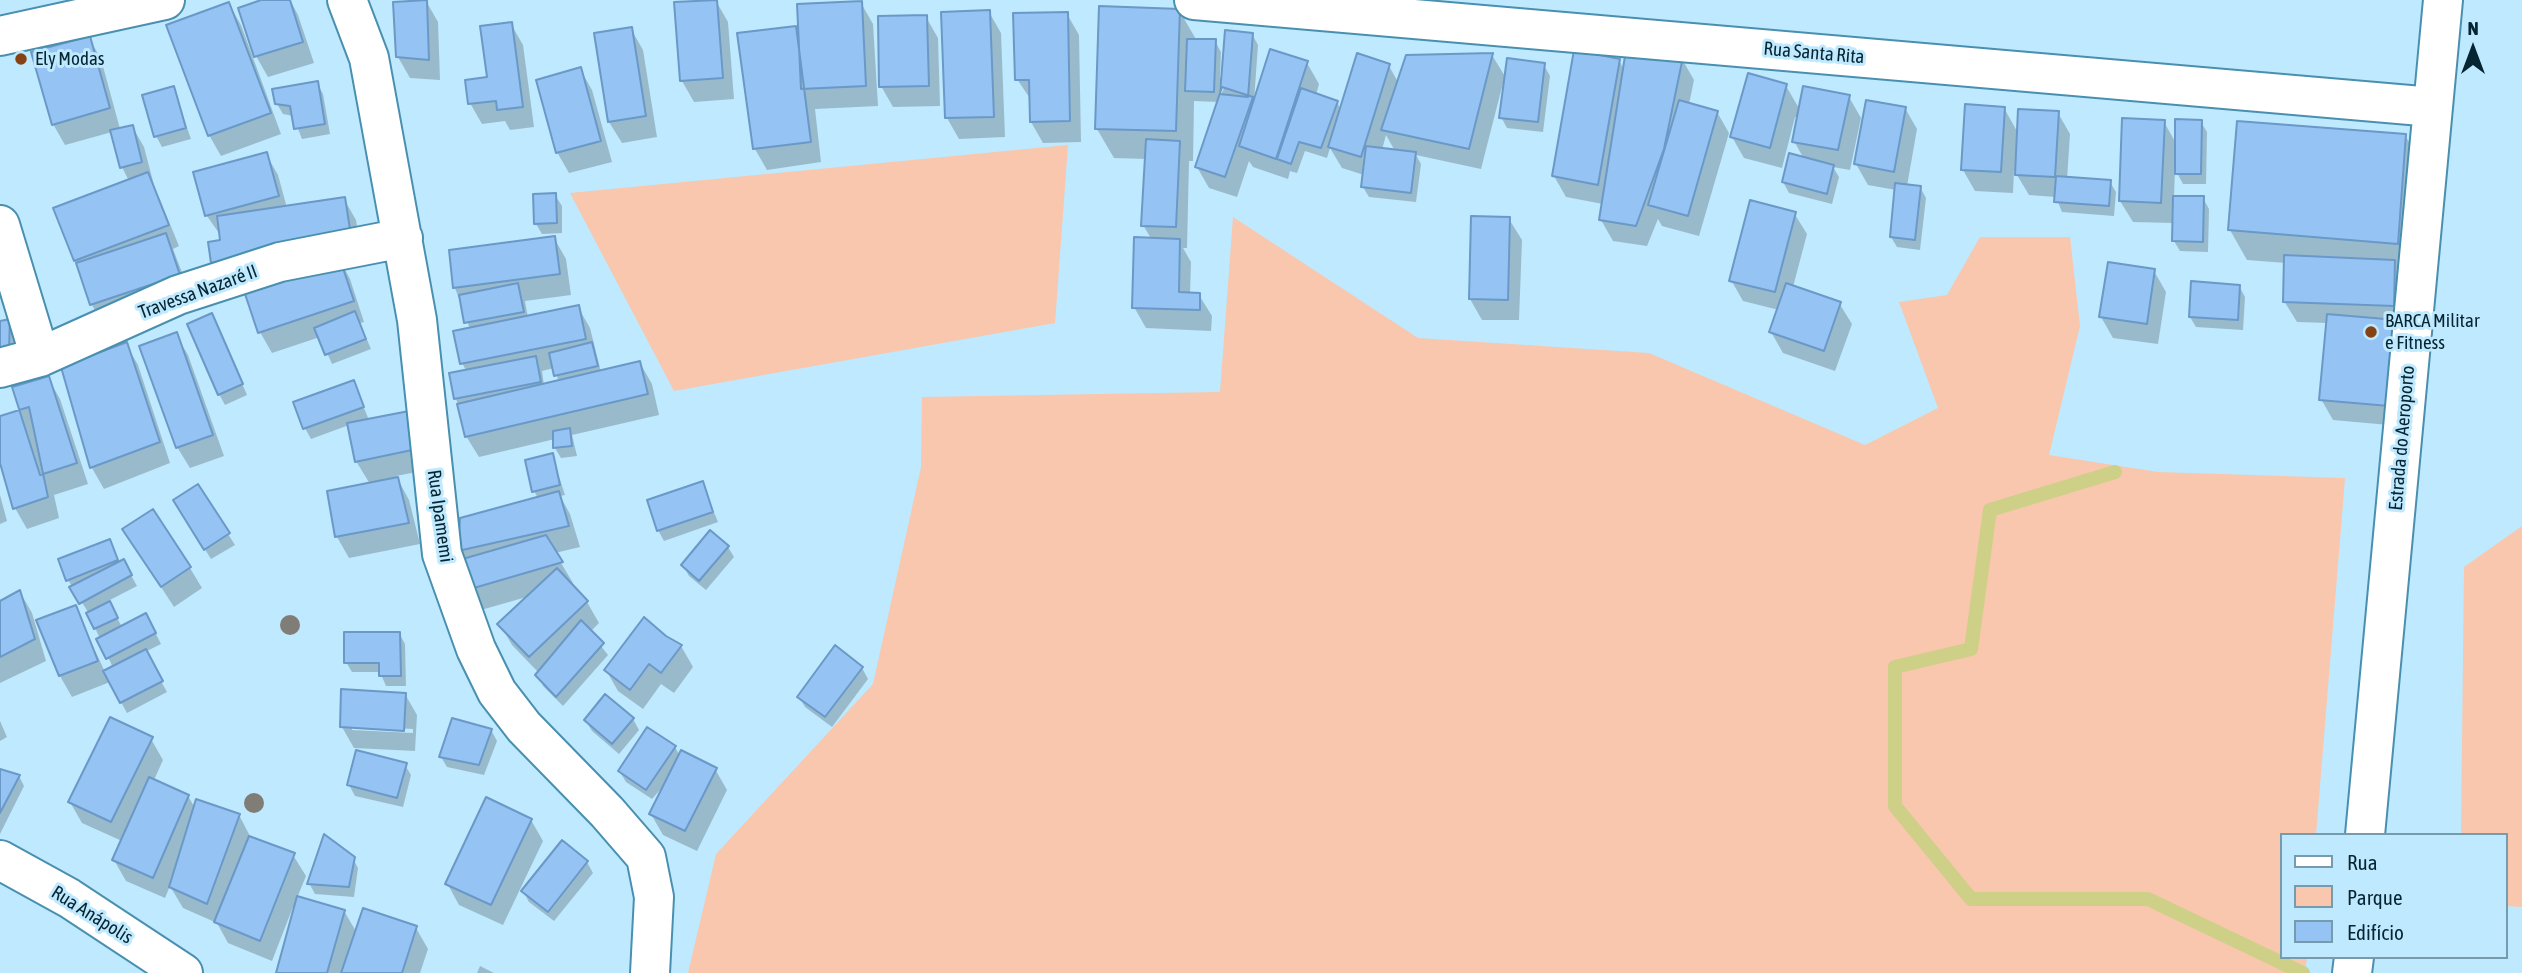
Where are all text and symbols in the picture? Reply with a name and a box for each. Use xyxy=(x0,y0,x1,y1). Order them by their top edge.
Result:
north arrow xyxy=(2438,14,2508,84)
text: N xyxy=(2467,17,2479,39)
street label: Rua Santa Rita xyxy=(1763,37,1865,69)
place label: Ely Modas xyxy=(35,48,105,70)
marker: Ely Modas xyxy=(13,51,29,67)
street label: Travessa Nazaré II xyxy=(136,260,260,324)
place label: BARCA Militar e Fitness xyxy=(2385,310,2480,354)
marker: BARCA Militar e Fitness xyxy=(2363,324,2379,340)
street label: Estrada do Aeroporto xyxy=(2384,365,2420,511)
street label: Rua Ipamemi xyxy=(422,468,458,564)
legend xyxy=(2280,833,2508,959)
text: Rua xyxy=(2347,850,2377,874)
street label: Rua Anápolis xyxy=(47,881,137,949)
text: Parque xyxy=(2347,885,2402,909)
text: Edifício xyxy=(2347,920,2404,944)

